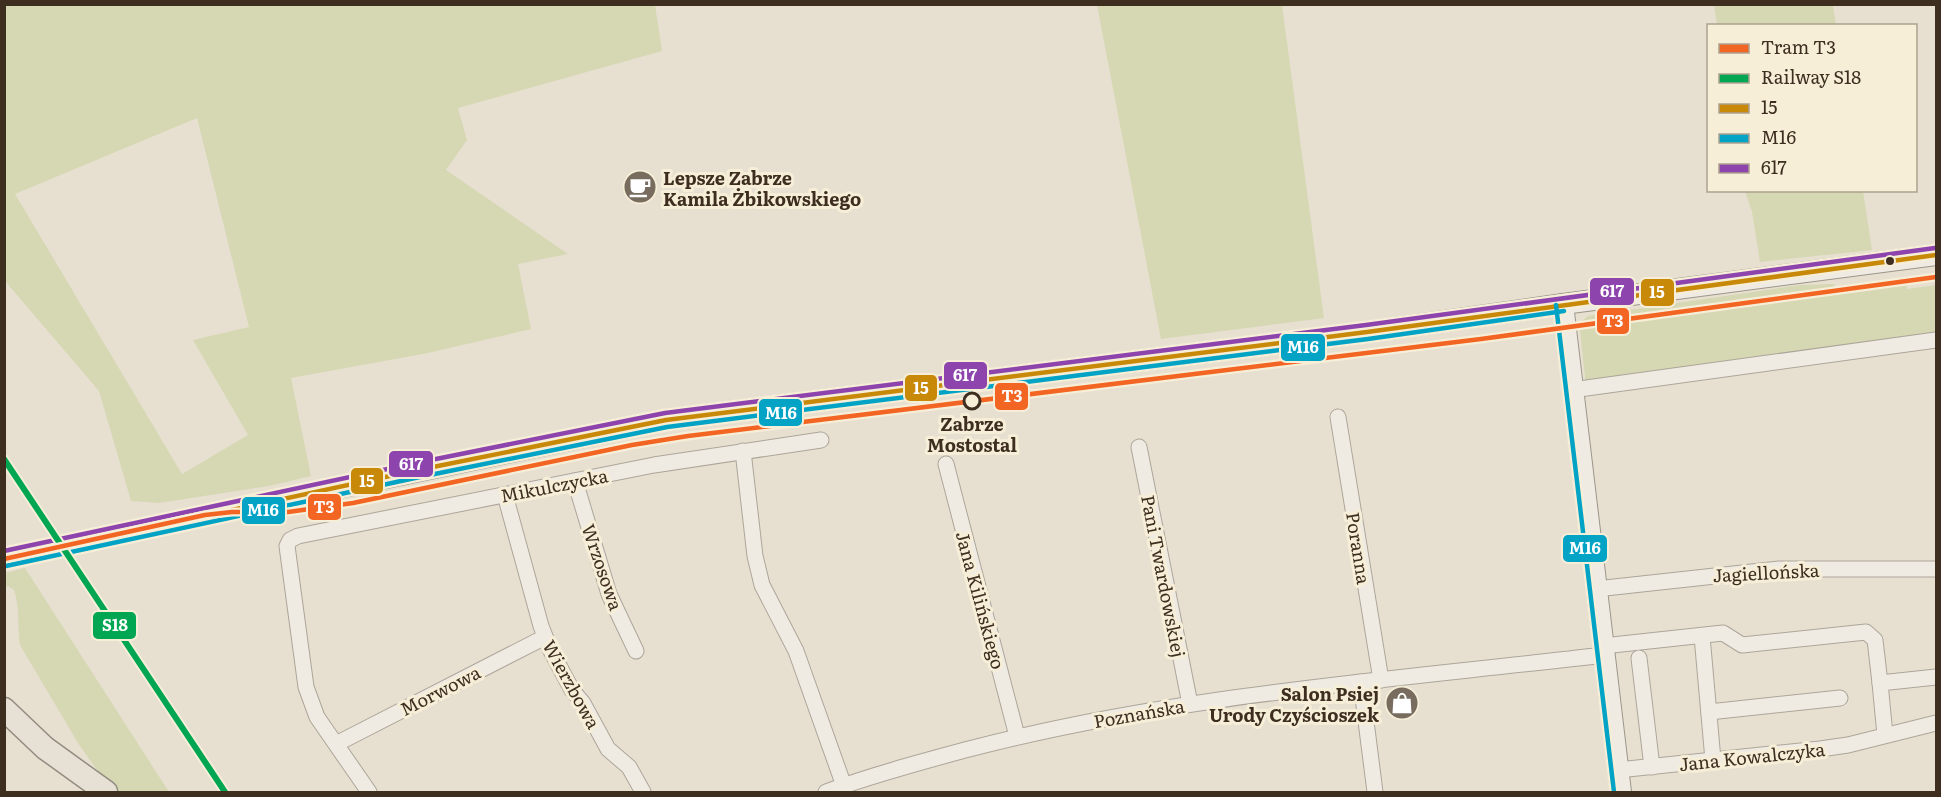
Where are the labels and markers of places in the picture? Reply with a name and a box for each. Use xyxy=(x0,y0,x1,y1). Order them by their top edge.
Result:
place label: Lepsze Zabrze Kamila Żbikowskiego xyxy=(663,164,861,212)
cafe icon: Lepsze Zabrze Kamila Żbikowskiego xyxy=(622,169,658,205)
unlabelled marker xyxy=(1884,255,1896,267)
marker: Zabrze Mostostal xyxy=(963,392,981,410)
place label: Zabrze Mostostal xyxy=(927,410,1017,458)
place label: Salon Psiej Urody Czyścioszek xyxy=(1209,680,1380,728)
shop icon: Salon Psiej Urody Czyścioszek xyxy=(1384,685,1420,721)

